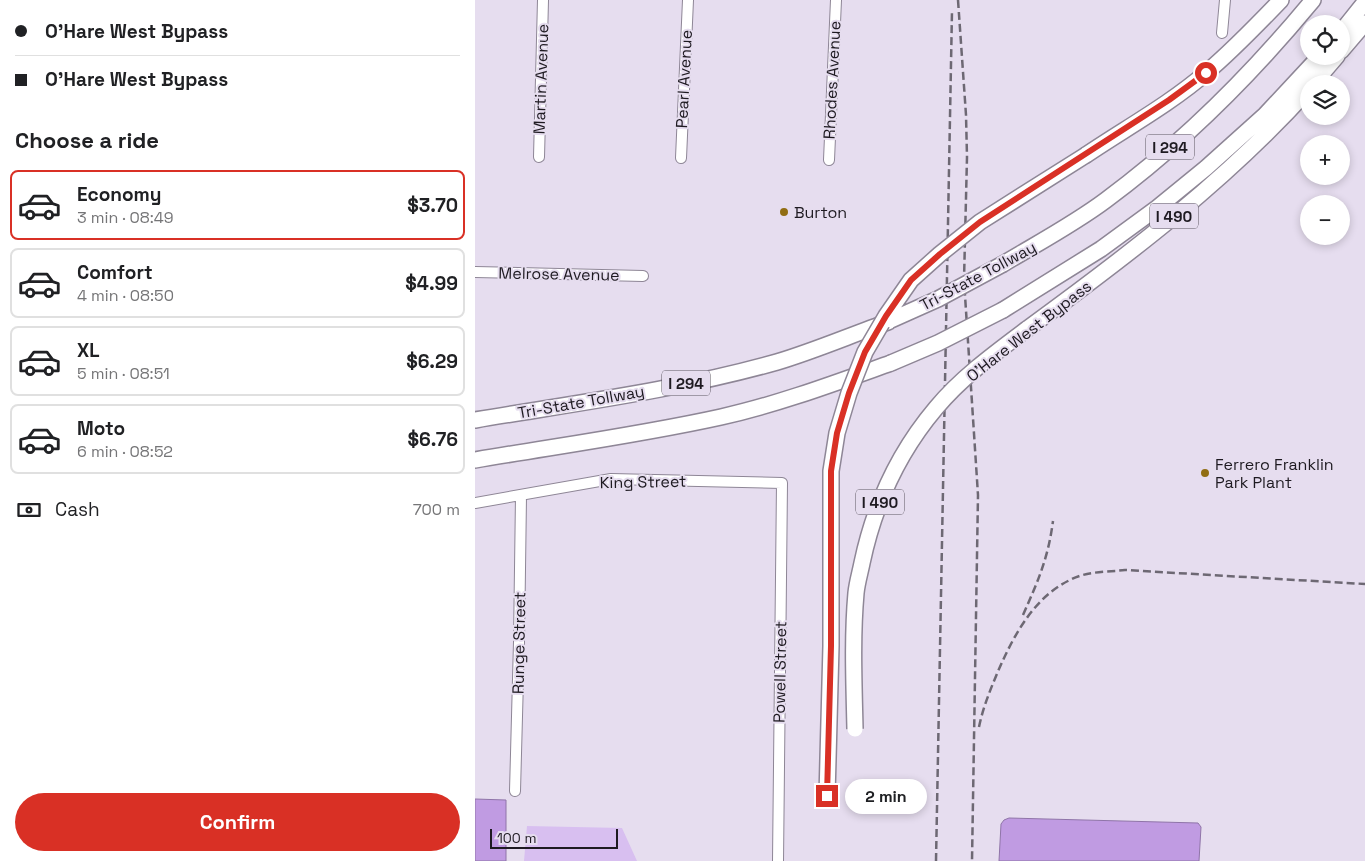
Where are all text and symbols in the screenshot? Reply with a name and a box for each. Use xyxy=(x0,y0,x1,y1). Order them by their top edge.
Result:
map controls xyxy=(1300,15,1350,245)
button: locate xyxy=(1300,15,1350,65)
text: O'Hare West Bypass xyxy=(45,19,228,44)
street label: Rhodes Avenue xyxy=(818,20,846,140)
street label: Martin Avenue xyxy=(529,23,553,135)
street label: Pearl Avenue xyxy=(671,29,697,129)
route start xyxy=(1195,62,1217,84)
text: O'Hare West Bypass xyxy=(45,67,228,92)
button: layers xyxy=(1300,75,1350,125)
text: Choose a ride xyxy=(15,126,159,154)
road number: I 294 xyxy=(1146,134,1194,160)
button: + xyxy=(1300,135,1350,185)
text: Economy xyxy=(77,182,161,207)
icon: car xyxy=(17,183,62,228)
text: $3.70 xyxy=(407,193,458,218)
button: − xyxy=(1300,195,1350,245)
place label: Burton xyxy=(794,202,847,223)
road number: I 490 xyxy=(1150,204,1198,228)
marker: Burton xyxy=(778,206,790,218)
text: 3 min · 08:49 xyxy=(77,207,174,228)
street label: Tri-State Tollway xyxy=(916,237,1040,315)
text: Comfort xyxy=(77,260,153,285)
icon: car xyxy=(17,261,62,306)
street label: Melrose Avenue xyxy=(498,262,620,286)
text: $4.99 xyxy=(405,271,458,296)
street label: O'Hare West Bypass xyxy=(962,276,1096,386)
text: 4 min · 08:50 xyxy=(77,285,174,306)
text: XL xyxy=(77,338,100,363)
icon: car xyxy=(17,339,62,384)
text: $6.29 xyxy=(406,349,458,374)
text: 5 min · 08:51 xyxy=(77,363,170,384)
road number: I 294 xyxy=(662,370,710,396)
street label: Tri-State Tollway xyxy=(516,381,646,423)
text: Moto xyxy=(77,416,125,441)
icon: car xyxy=(17,417,62,462)
text: $6.76 xyxy=(408,427,458,452)
text: 6 min · 08:52 xyxy=(77,441,173,462)
place label: Ferrero Franklin Park Plant xyxy=(1215,454,1334,493)
marker: Ferrero Franklin Park Plant xyxy=(1199,467,1211,479)
street label: King Street xyxy=(599,471,687,493)
road number: I 490 xyxy=(856,490,904,514)
icon: cash xyxy=(15,496,43,524)
text: Cash xyxy=(55,497,100,522)
text: 700 m xyxy=(413,499,460,520)
street label: Runge Street xyxy=(508,592,530,694)
street label: Powell Street xyxy=(769,621,791,723)
callout: 2 min xyxy=(845,778,927,814)
route end xyxy=(816,785,838,807)
text: 2 min xyxy=(865,786,907,807)
button: Confirm xyxy=(15,793,460,851)
scale bar xyxy=(490,826,617,849)
text: 100 m xyxy=(497,829,536,847)

